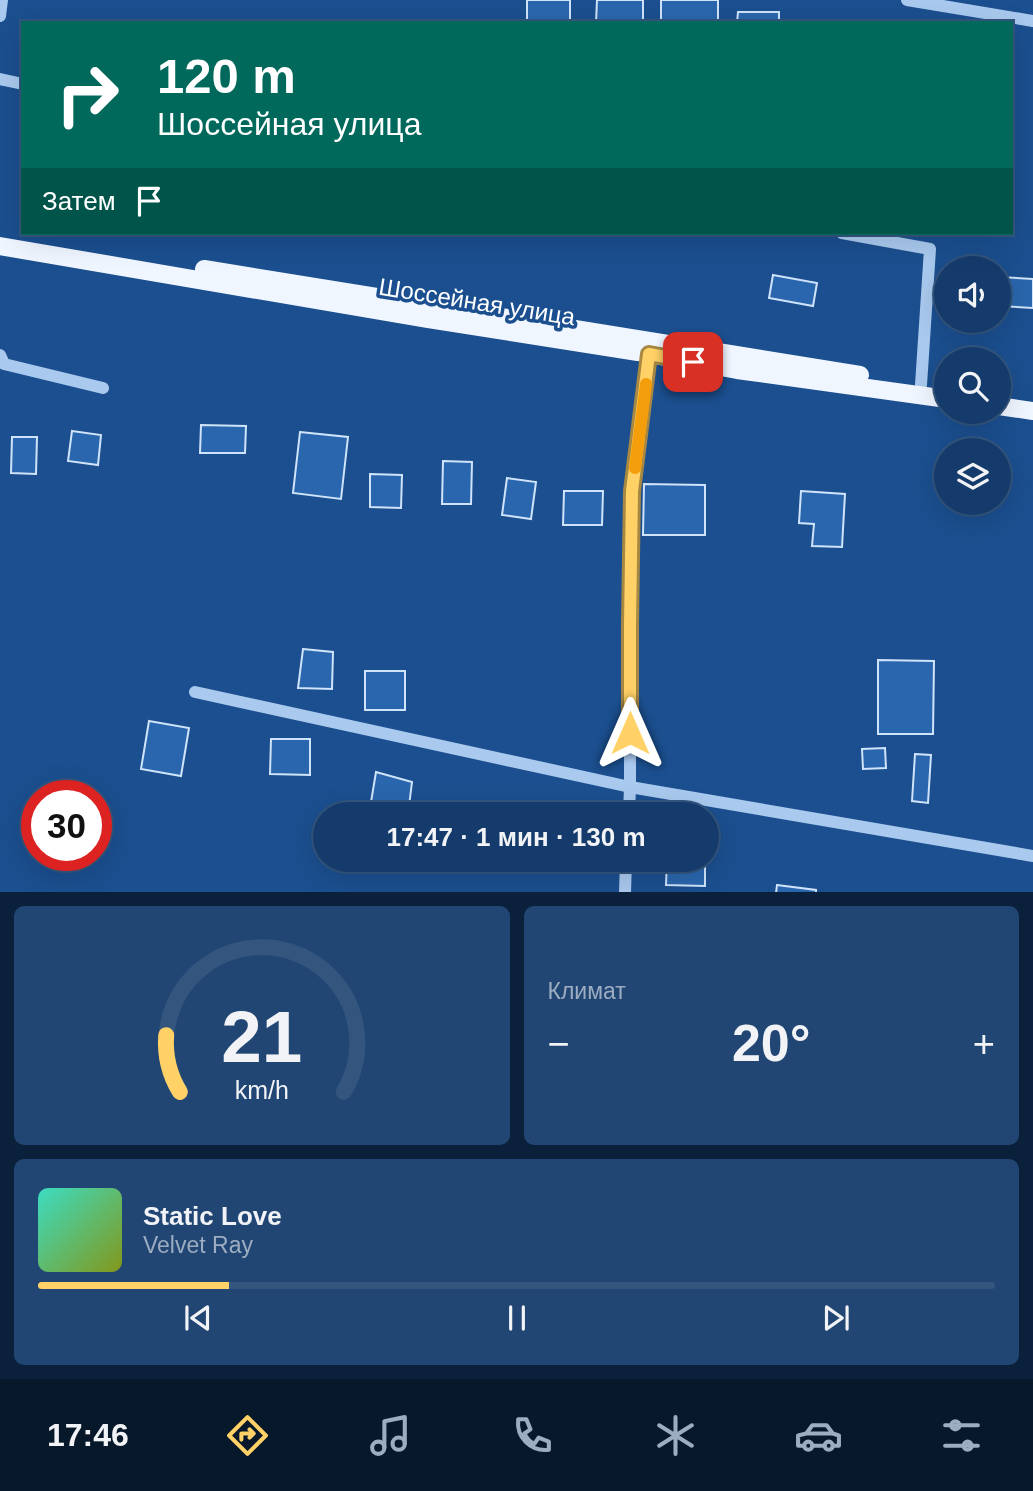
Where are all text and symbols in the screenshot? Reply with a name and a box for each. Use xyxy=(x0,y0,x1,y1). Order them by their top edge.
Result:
icon: right xyxy=(42,49,133,140)
text: 120 m xyxy=(157,49,296,103)
text: Шоссейная улица xyxy=(157,106,421,142)
icon: arrive xyxy=(130,182,168,220)
text: Затем xyxy=(42,186,116,216)
map controls xyxy=(934,256,1011,515)
button: sound xyxy=(934,256,1011,333)
street label: Шоссейная улица xyxy=(377,273,578,330)
pin xyxy=(663,332,723,392)
icon: arrive xyxy=(674,343,712,381)
button: search xyxy=(934,347,1011,424)
button: layers xyxy=(934,438,1011,515)
position arrow xyxy=(593,696,667,770)
speed limit sign: 30 xyxy=(21,780,112,871)
text: 17:47 · 1 мин · 130 m xyxy=(386,822,646,852)
text: Климат xyxy=(548,978,626,1004)
text: 21 xyxy=(221,996,302,1077)
text: 20° xyxy=(732,1014,811,1072)
text: − xyxy=(548,1023,570,1065)
text: + xyxy=(973,1023,995,1065)
text: km/h xyxy=(235,1075,289,1103)
text: Static Love xyxy=(143,1201,282,1231)
text: Velvet Ray xyxy=(143,1232,253,1258)
icon: previous xyxy=(179,1299,217,1337)
icon: pause xyxy=(498,1299,536,1337)
icon: next xyxy=(817,1299,855,1337)
icon: directions xyxy=(223,1411,272,1460)
icon: music xyxy=(366,1411,415,1460)
icon: phone xyxy=(508,1411,557,1460)
icon: climate xyxy=(651,1411,700,1460)
icon: car xyxy=(794,1411,843,1460)
icon: filters xyxy=(937,1411,986,1460)
text: 17:46 xyxy=(47,1417,129,1453)

